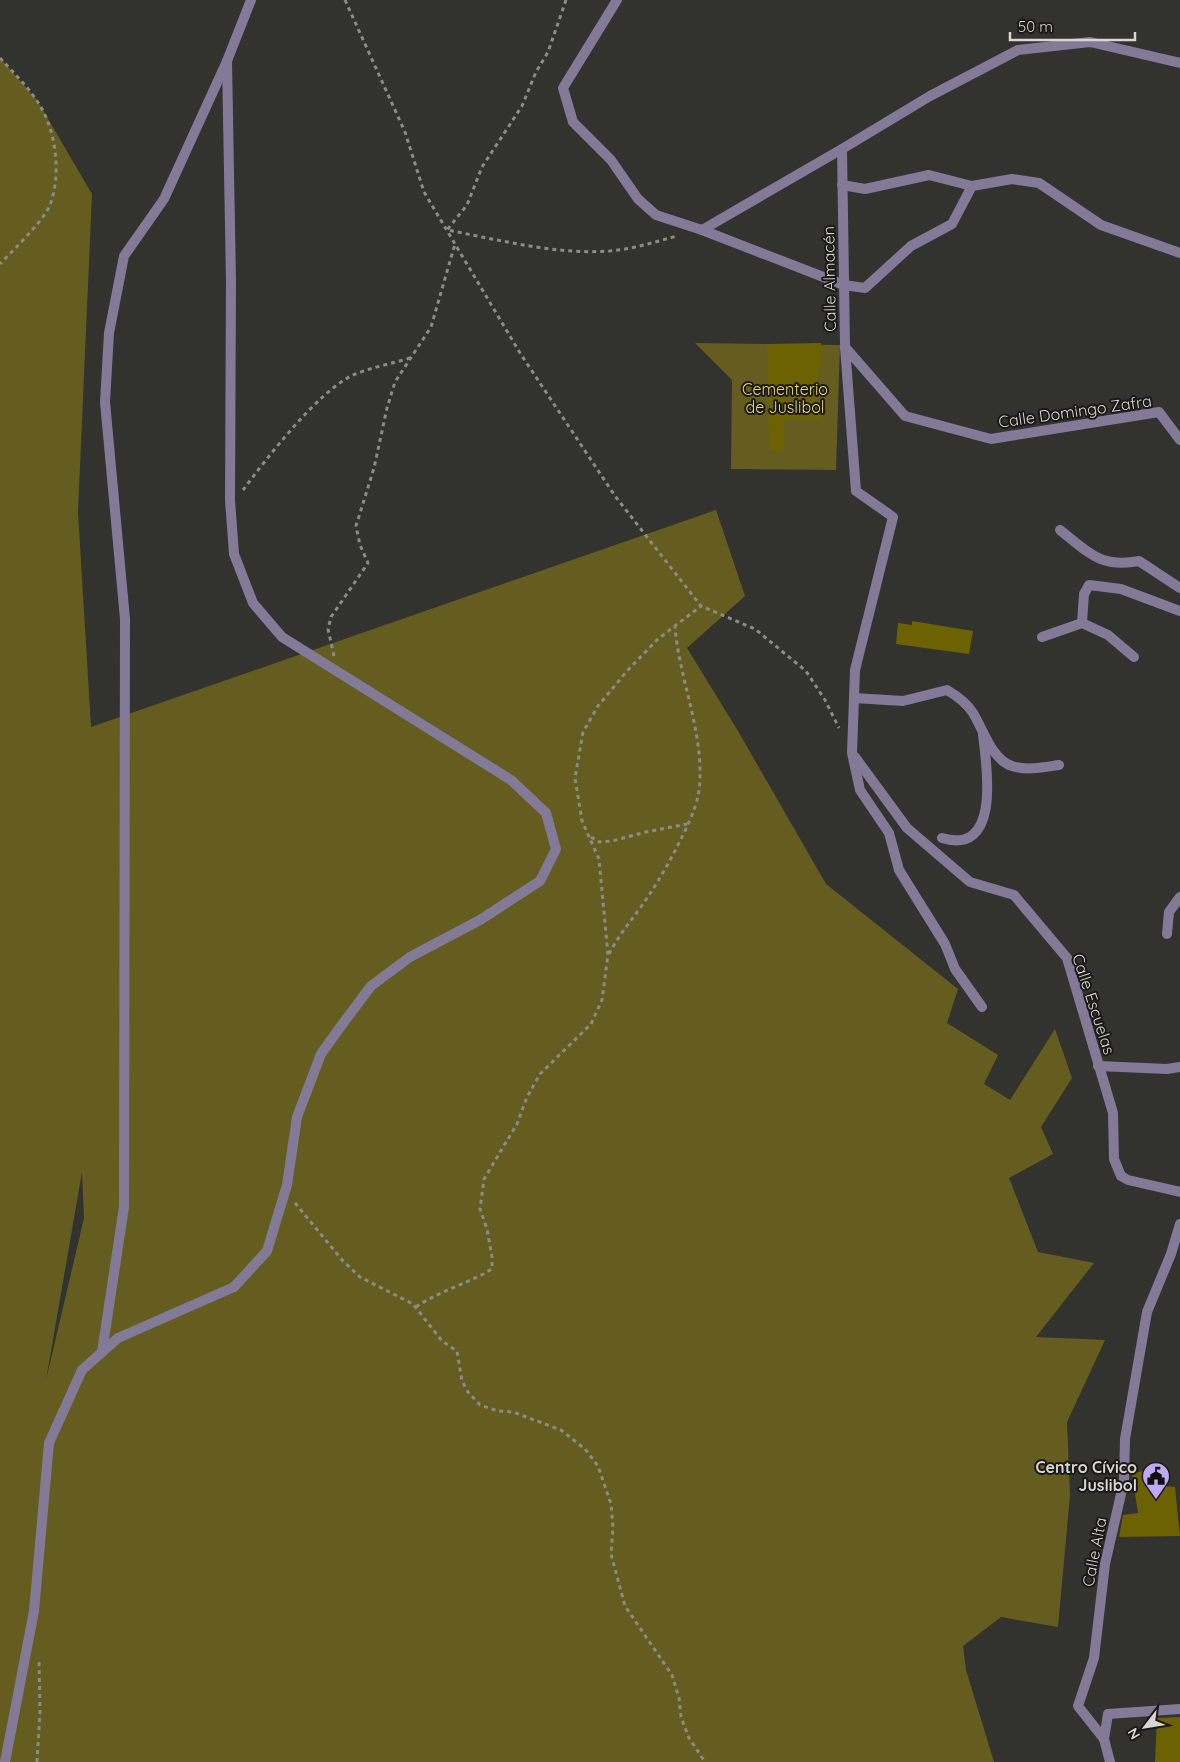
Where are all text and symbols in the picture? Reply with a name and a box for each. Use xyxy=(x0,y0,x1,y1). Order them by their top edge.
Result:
scale bar xyxy=(1010,10,1135,42)
text: 50 m xyxy=(1018,17,1053,36)
street label: Calle Almacén xyxy=(818,226,840,332)
park label: Cementerio de Juslibol xyxy=(742,379,828,417)
street label: Calle Domingo Zafra xyxy=(997,390,1153,432)
street label: Calle Escuelas xyxy=(1068,951,1120,1057)
place label: Centro Cívico Juslibol xyxy=(1036,1457,1137,1495)
public building icon: Centro Cívico Juslibol xyxy=(1141,1461,1171,1500)
street label: Calle Alta xyxy=(1078,1516,1110,1588)
north arrow xyxy=(1120,1702,1170,1752)
text: N xyxy=(1123,1725,1144,1743)

